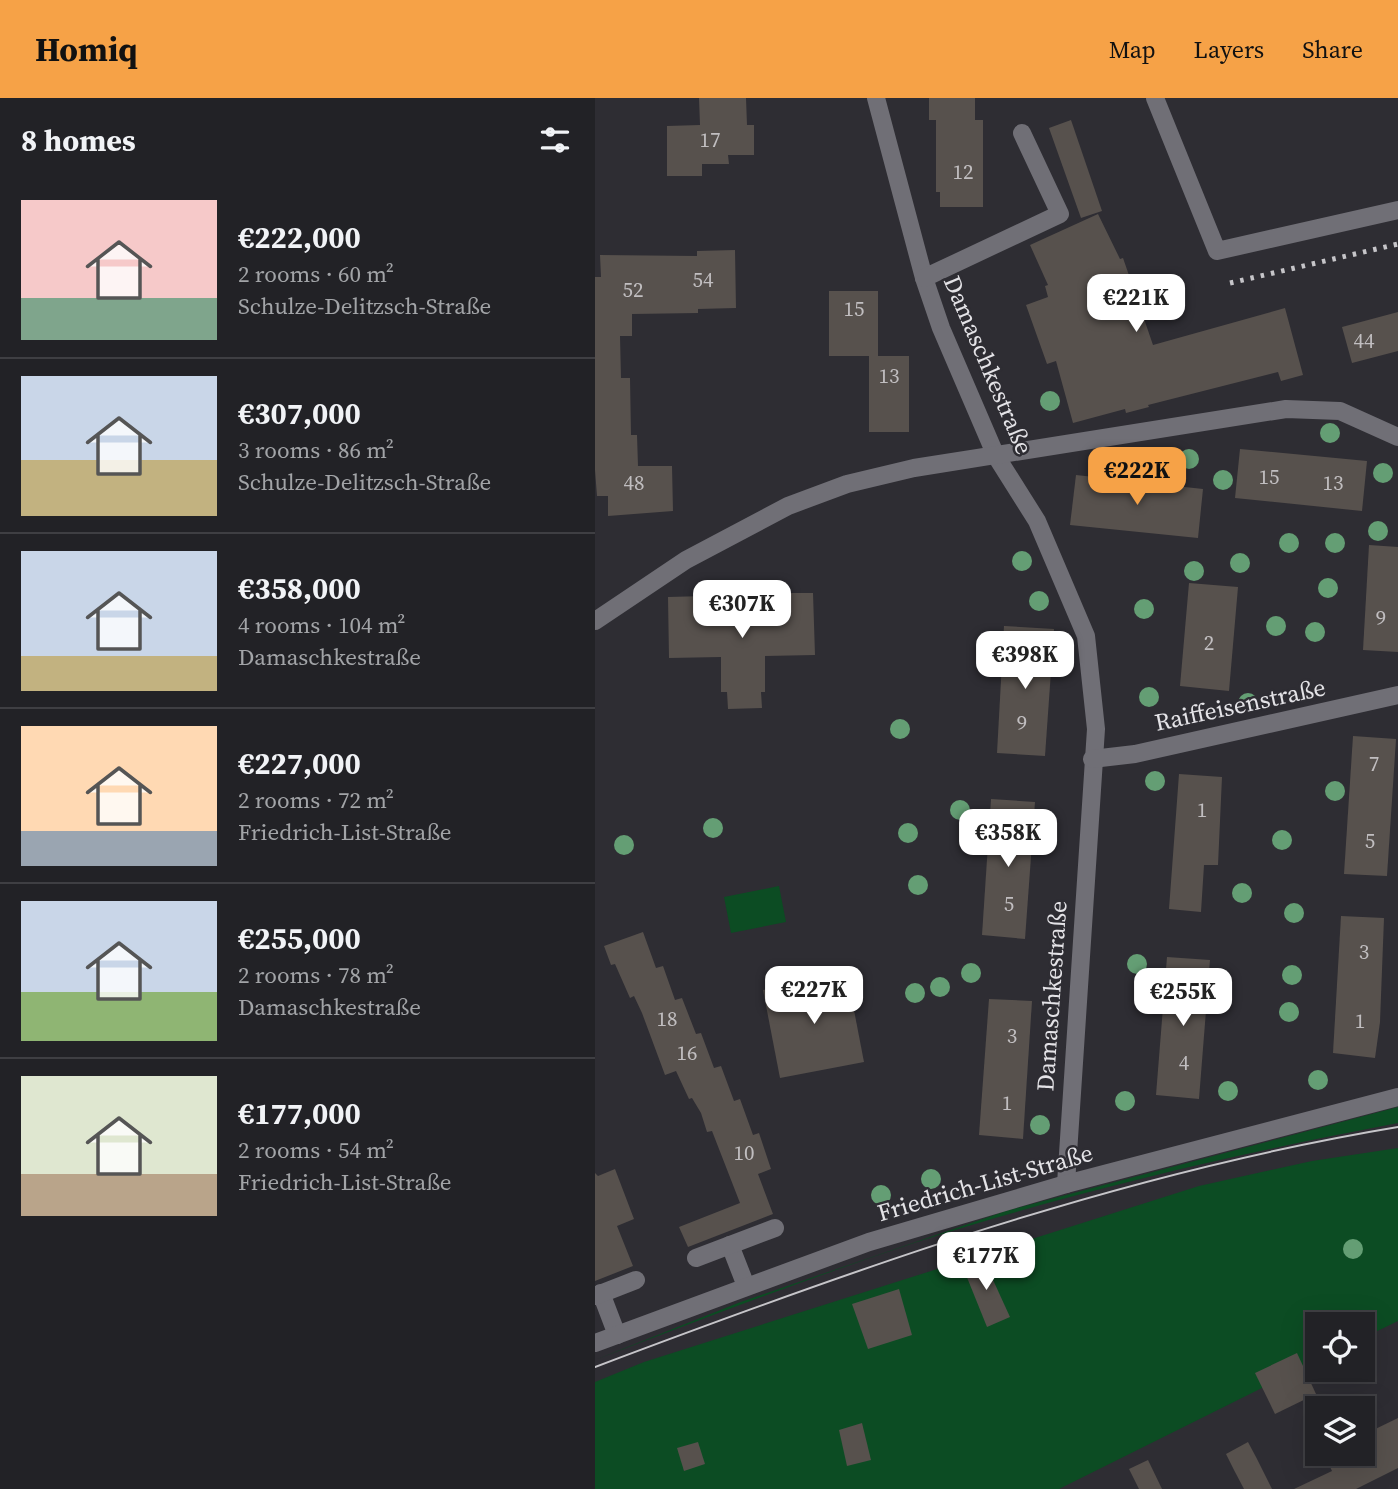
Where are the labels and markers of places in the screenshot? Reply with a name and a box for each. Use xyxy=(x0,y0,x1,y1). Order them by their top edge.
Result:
pin: €221K xyxy=(1087,274,1185,334)
pin: €222K xyxy=(1088,448,1186,507)
pin: €307K xyxy=(693,580,791,640)
pin: €398K xyxy=(976,632,1074,691)
pin: €358K xyxy=(959,810,1057,869)
pin: €227K xyxy=(765,967,863,1026)
pin: €255K xyxy=(1134,968,1232,1028)
pin: €177K xyxy=(937,1232,1035,1292)

